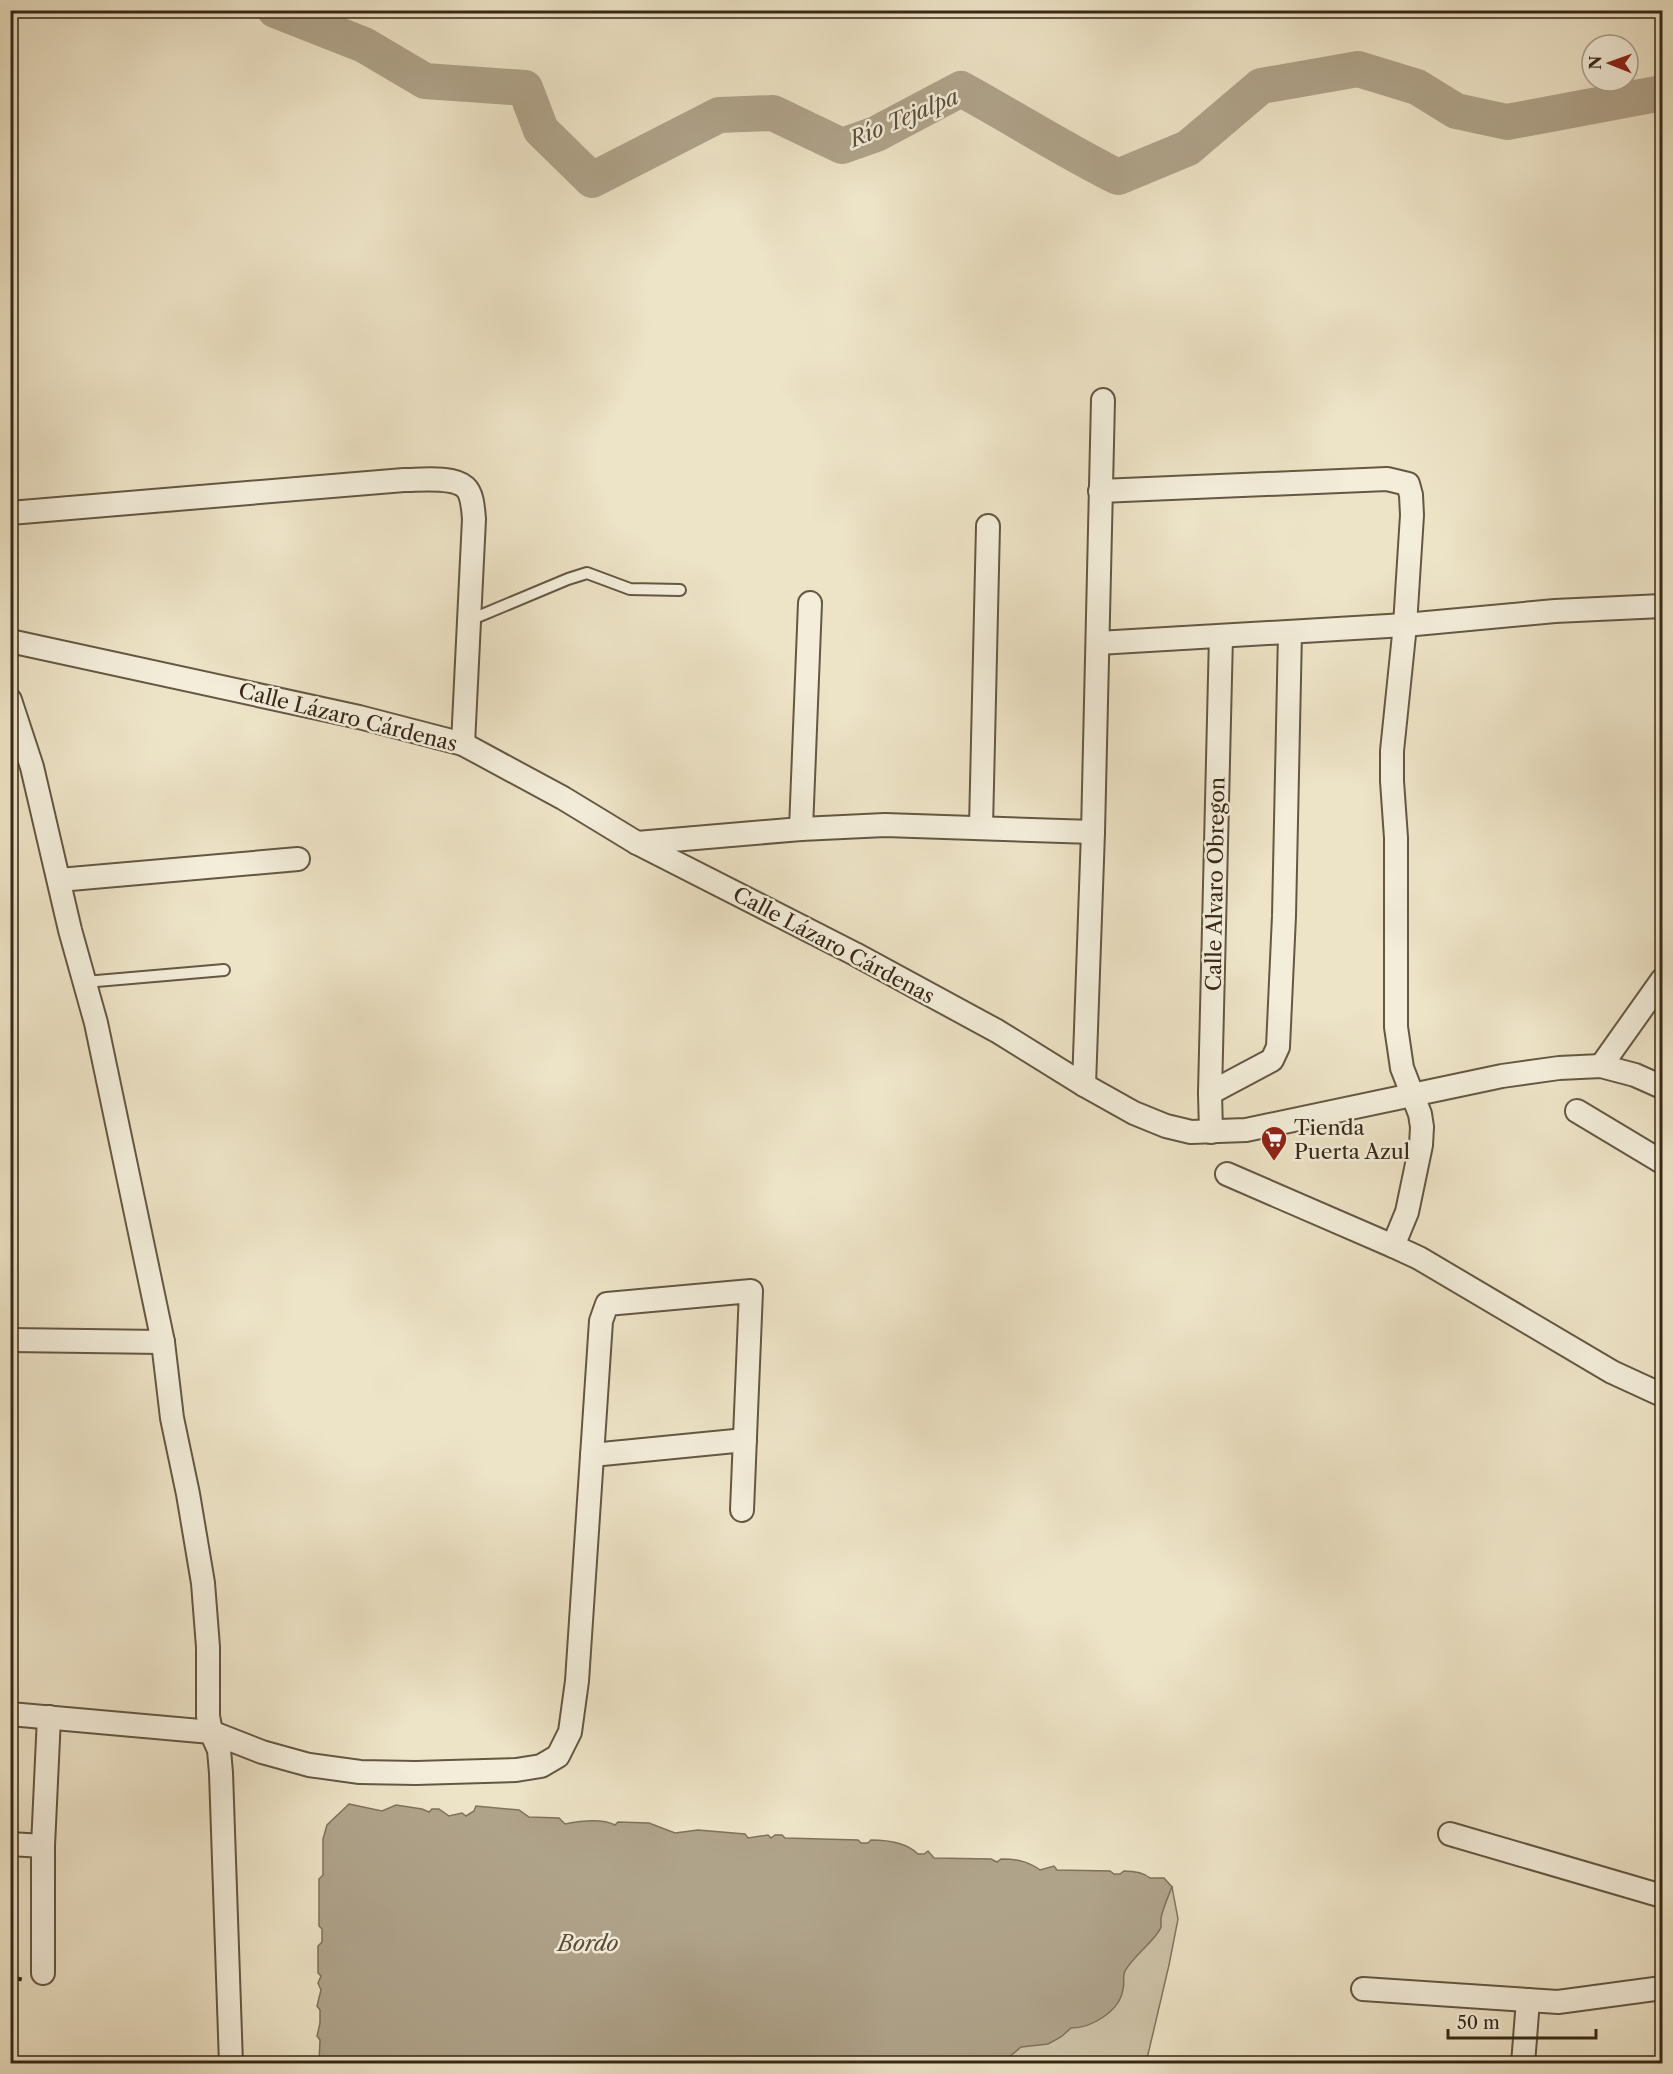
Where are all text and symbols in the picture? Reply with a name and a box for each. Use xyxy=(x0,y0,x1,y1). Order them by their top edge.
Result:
north arrow xyxy=(1580,33,1640,93)
text: N xyxy=(1585,56,1605,70)
water label: Río Tejalpa xyxy=(844,83,963,154)
street label: Calle Lázaro Cárdenas xyxy=(236,678,460,756)
street label: Calle Alvaro Obregon xyxy=(1201,777,1229,991)
street label: Calle Lázaro Cárdenas xyxy=(729,881,939,1009)
place label: Tienda Puerta Azul xyxy=(1294,1115,1410,1164)
supermarket icon: Tienda Puerta Azul xyxy=(1259,1124,1289,1162)
water label: Bordo xyxy=(556,1930,618,1957)
scale bar xyxy=(1448,2002,1596,2040)
text: 50 m xyxy=(1457,2012,1500,2034)

